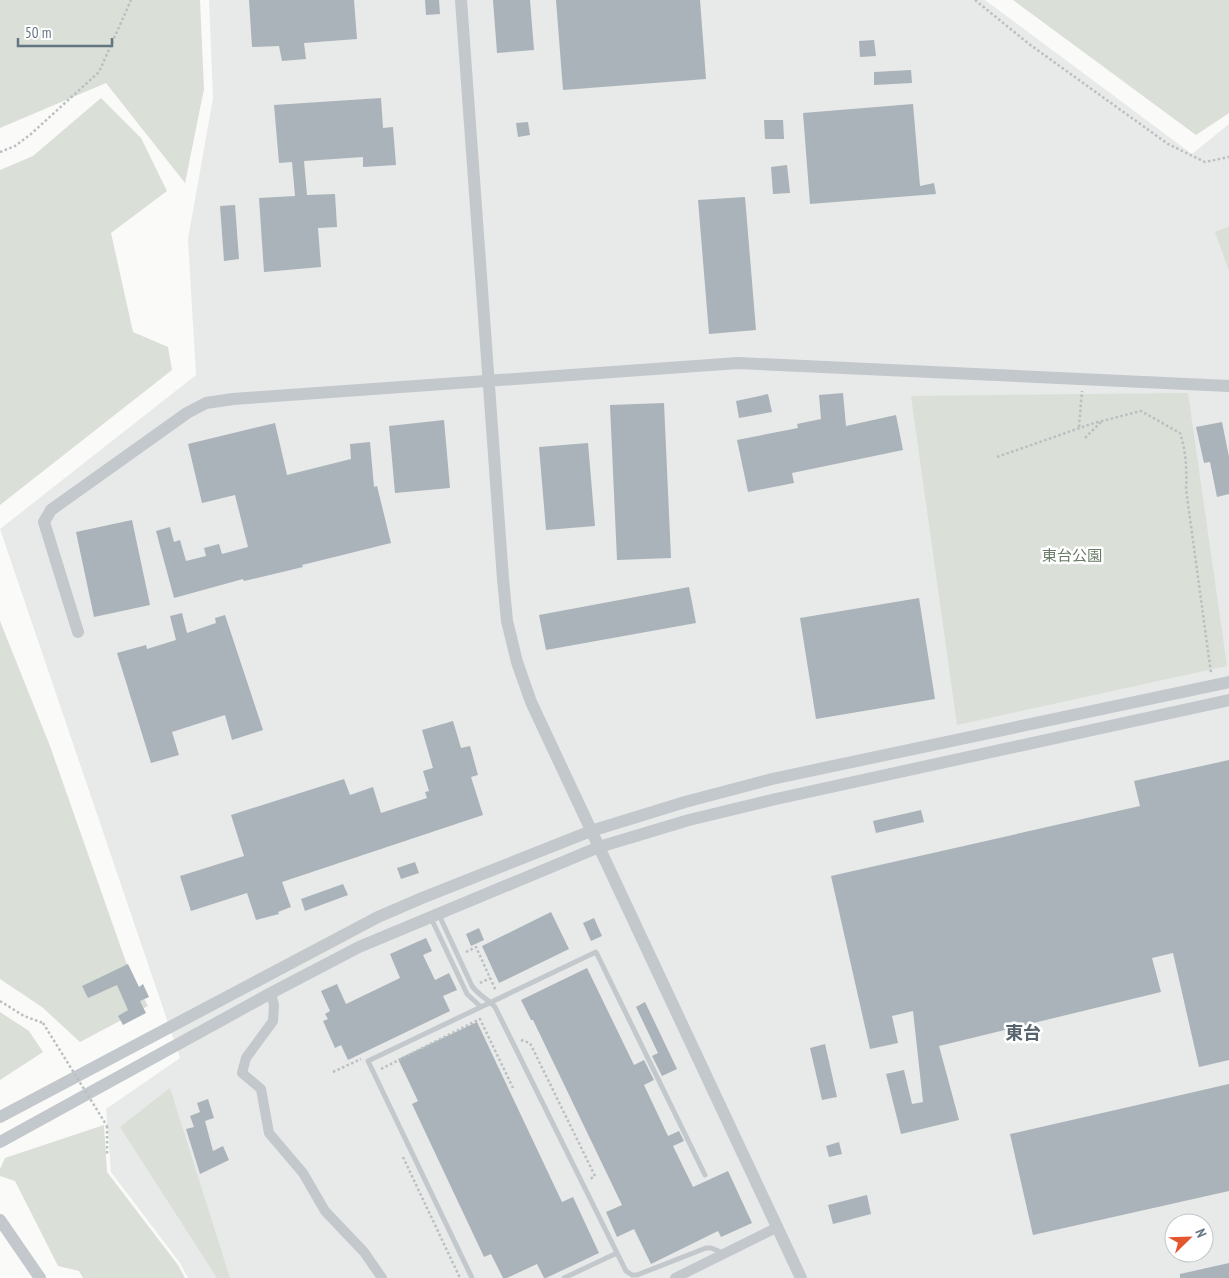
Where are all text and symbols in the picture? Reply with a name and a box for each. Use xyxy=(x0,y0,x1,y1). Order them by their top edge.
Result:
scale bar xyxy=(18,15,111,47)
text: 50 m xyxy=(25,23,51,42)
park label: 東台公園 xyxy=(1042,546,1102,565)
district label: 東台 xyxy=(1005,1021,1041,1044)
north arrow xyxy=(1164,1213,1214,1263)
text: N xyxy=(1191,1226,1211,1240)

